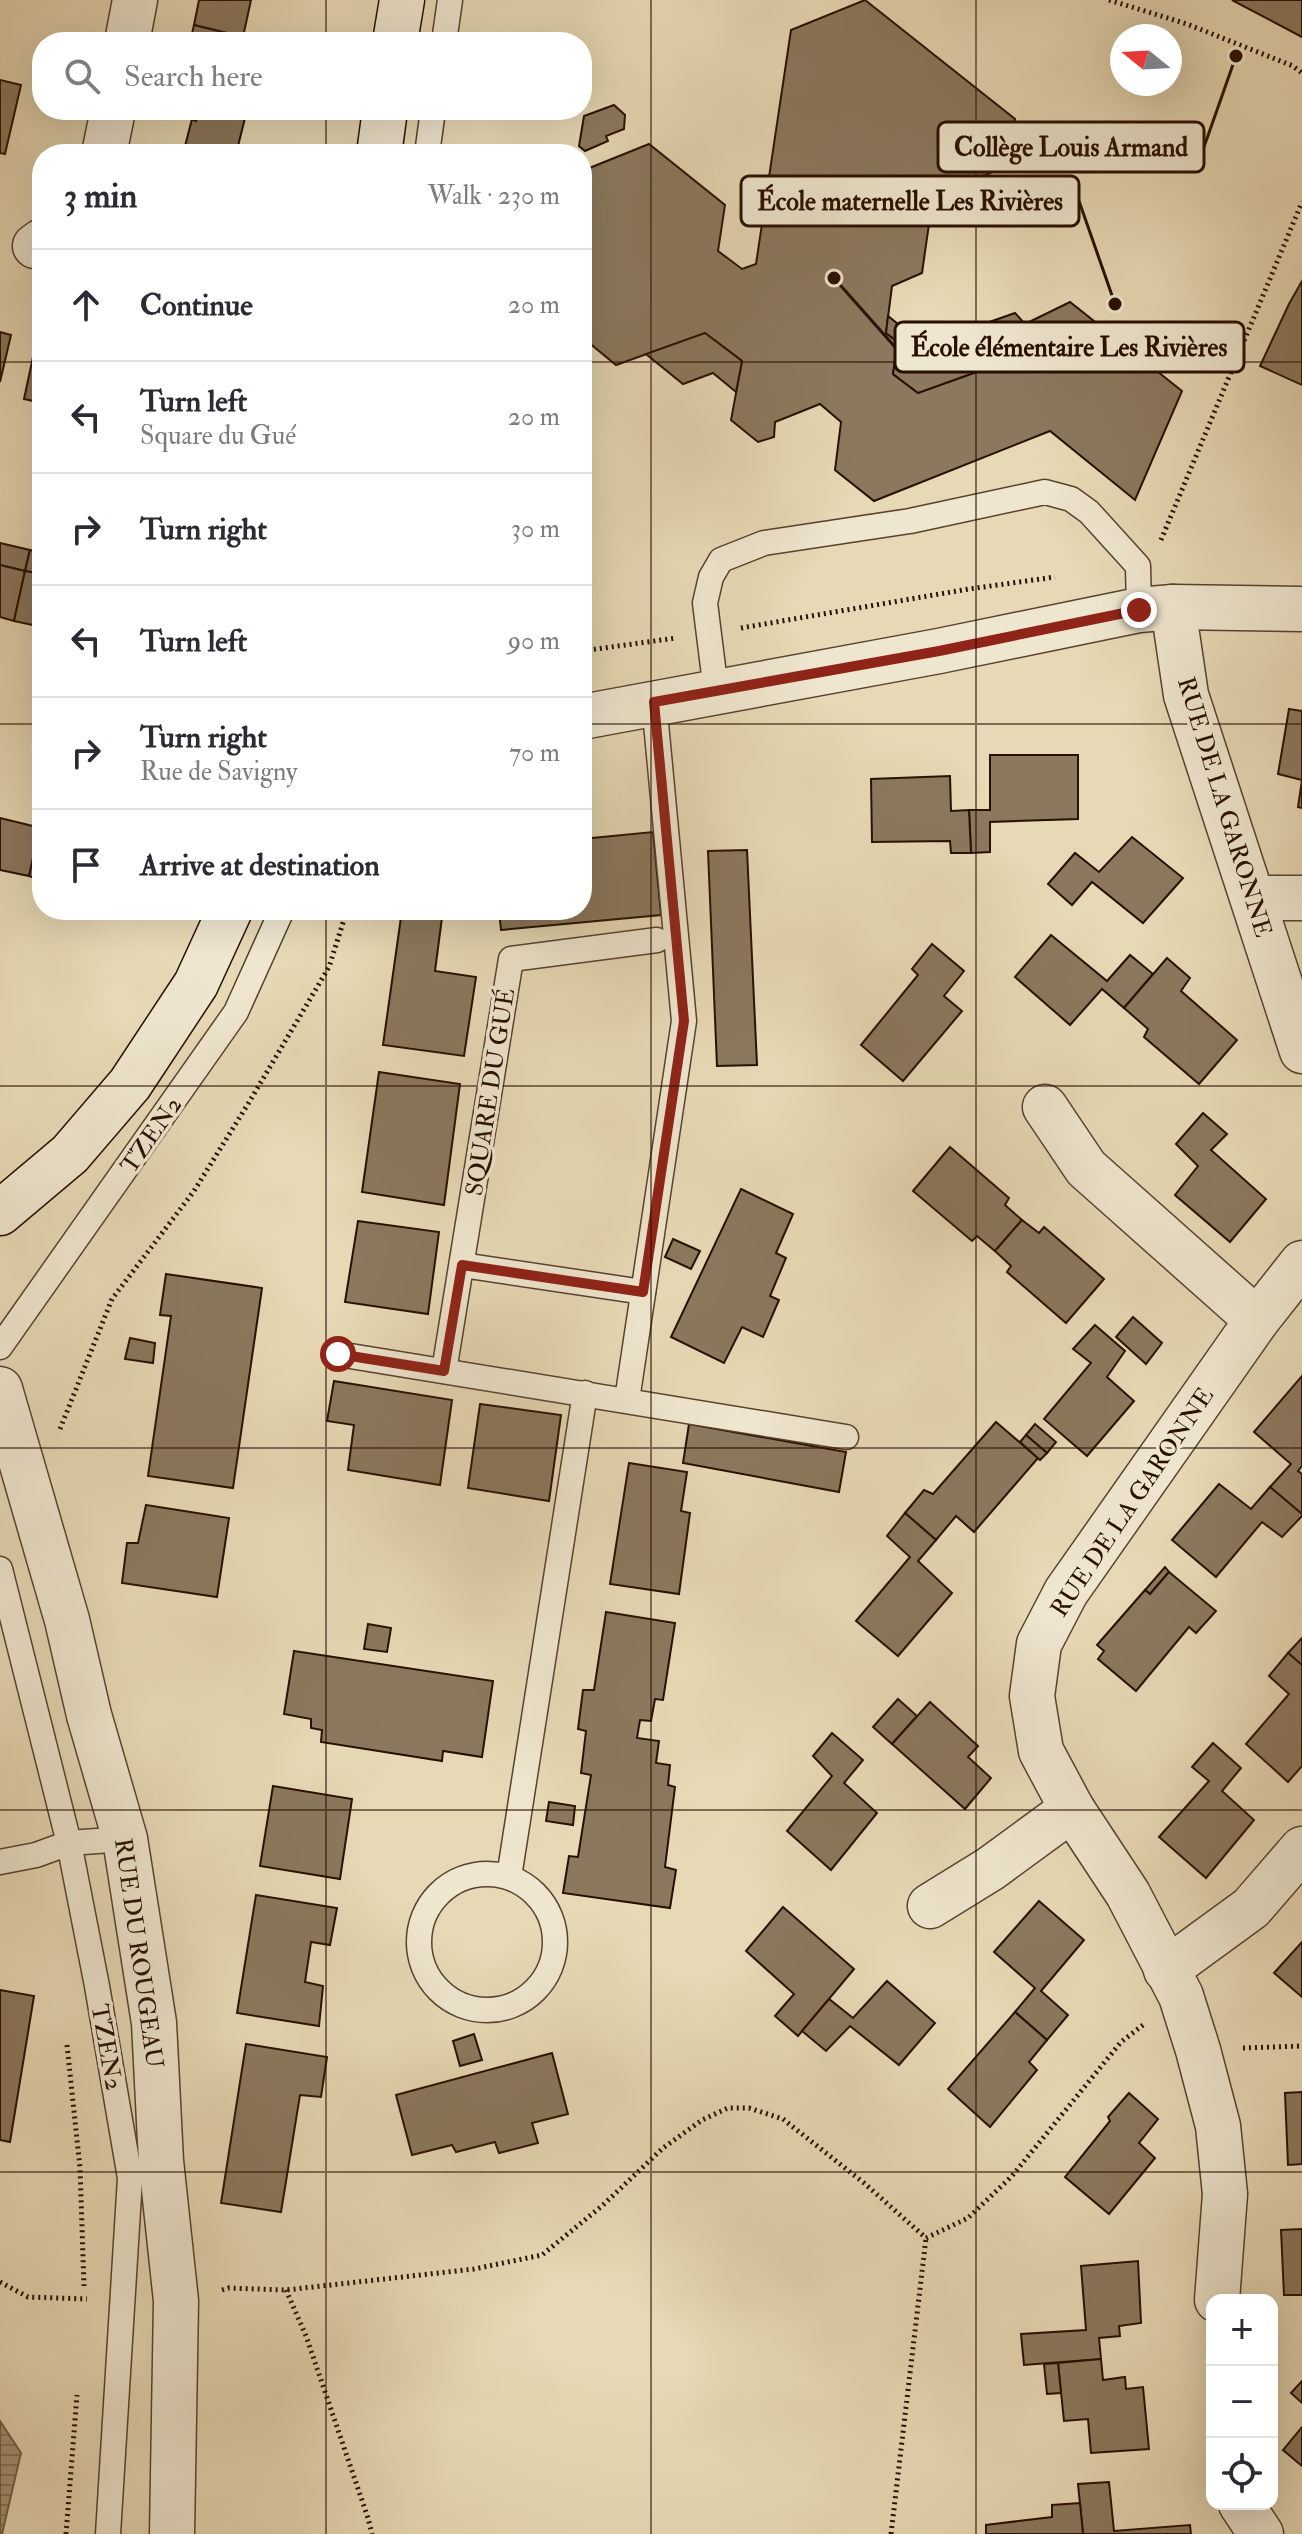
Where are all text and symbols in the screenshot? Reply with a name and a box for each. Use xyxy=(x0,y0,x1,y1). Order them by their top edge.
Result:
north arrow xyxy=(1110,24,1182,96)
search box xyxy=(32,32,592,120)
icon: search xyxy=(60,54,104,98)
text: Search here xyxy=(124,58,263,95)
callout: Collège Louis Armand xyxy=(938,122,1204,172)
text: Collège Louis Armand xyxy=(954,132,1188,165)
text: 3 min xyxy=(64,175,137,218)
callout: École maternelle Les Rivières xyxy=(741,176,1079,226)
text: Walk · 230 m xyxy=(428,180,560,212)
text: École maternelle Les Rivières xyxy=(757,183,1063,218)
icon: ahead xyxy=(64,283,108,327)
text: Continue xyxy=(140,287,253,324)
text: 20 m xyxy=(508,289,560,321)
callout: École élémentaire Les Rivières xyxy=(895,322,1244,372)
text: École élémentaire Les Rivières xyxy=(911,329,1227,364)
text: Turn left xyxy=(140,383,247,420)
icon: left xyxy=(64,395,108,439)
text: 20 m xyxy=(508,401,560,433)
text: Square du Gué xyxy=(140,420,296,452)
icon: right xyxy=(64,507,108,551)
text: Turn right xyxy=(140,511,267,548)
text: 30 m xyxy=(511,513,560,545)
route end xyxy=(1121,592,1157,628)
icon: left xyxy=(64,619,108,663)
text: Turn left xyxy=(140,623,247,660)
text: 90 m xyxy=(508,625,560,657)
street label: RUE DE LA GARONNE xyxy=(1170,673,1279,941)
text: Turn right xyxy=(140,719,267,756)
icon: right xyxy=(64,731,108,775)
text: 70 m xyxy=(509,737,560,769)
text: Rue de Savigny xyxy=(140,756,298,788)
icon: arrive xyxy=(64,843,108,887)
text: Arrive at destination xyxy=(140,847,380,884)
street label: SQUARE DU GUÉ xyxy=(458,986,522,1198)
street label: TZEN2 xyxy=(114,1091,189,1180)
route start xyxy=(320,1336,356,1372)
street label: RUE DE LA GARONNE xyxy=(1044,1382,1221,1623)
street label: RUE DU ROUGEAU xyxy=(107,1836,170,2070)
street label: TZEN2 xyxy=(84,2002,129,2093)
map controls xyxy=(1206,2294,1278,2510)
button: + xyxy=(1206,2294,1278,2366)
button: − xyxy=(1206,2366,1278,2438)
button: locate xyxy=(1206,2438,1278,2510)

